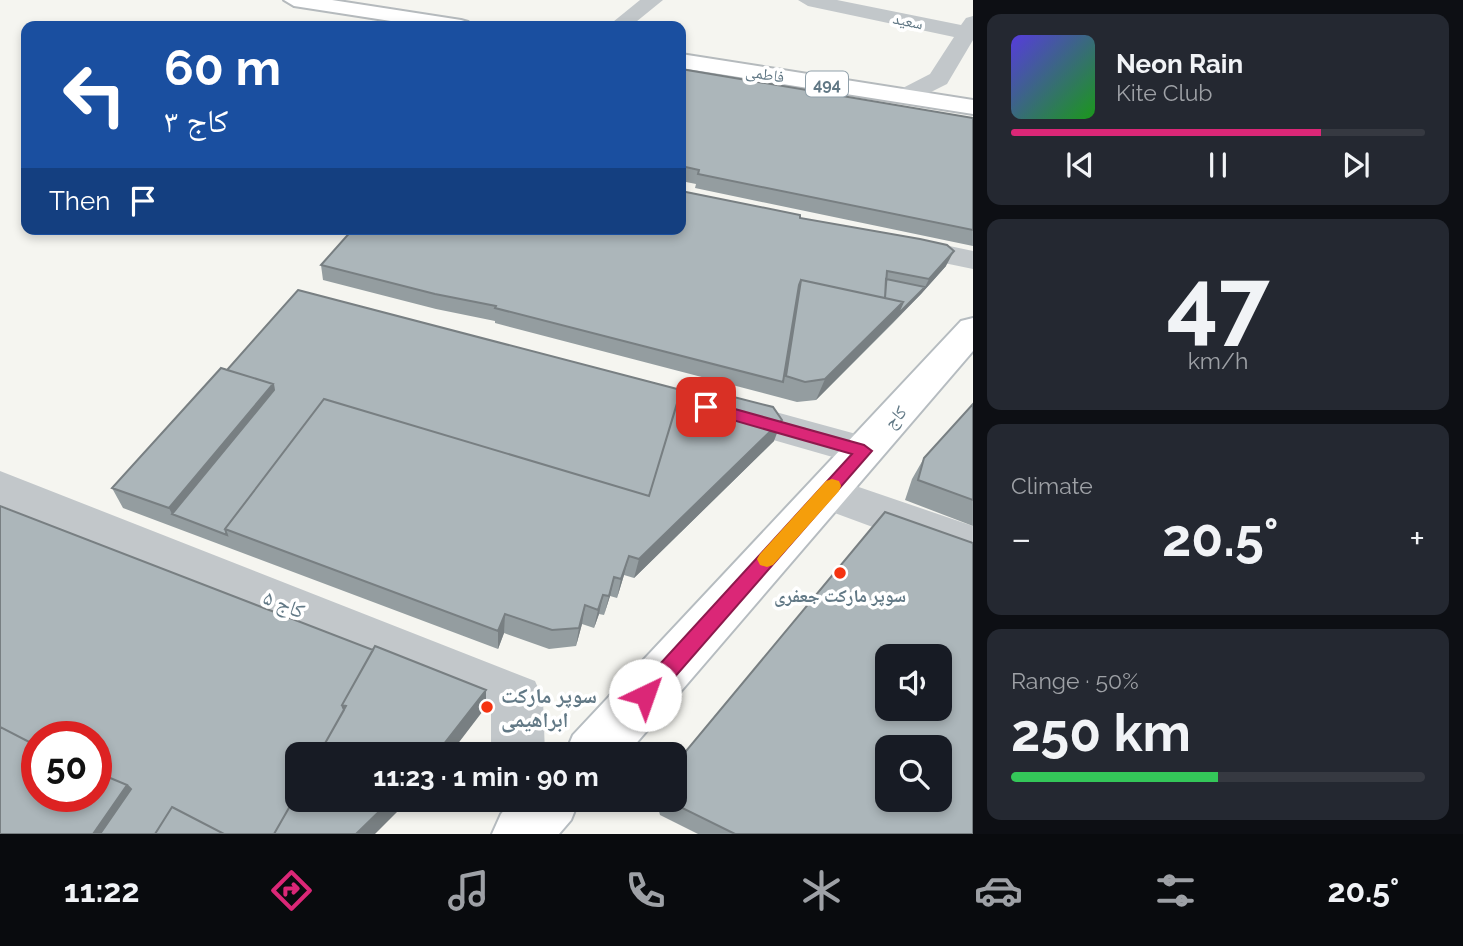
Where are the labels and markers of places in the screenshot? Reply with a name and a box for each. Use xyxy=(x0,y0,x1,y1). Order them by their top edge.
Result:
pin xyxy=(676,377,736,437)
marker: سوپر مارکت جعفری xyxy=(832,565,848,581)
place label: سوپر مارکت جعفری xyxy=(774,585,906,607)
place label: سوپر مارکت ابراهیمی xyxy=(501,683,597,733)
marker: سوپر مارکت ابراهیمی xyxy=(479,699,495,715)

